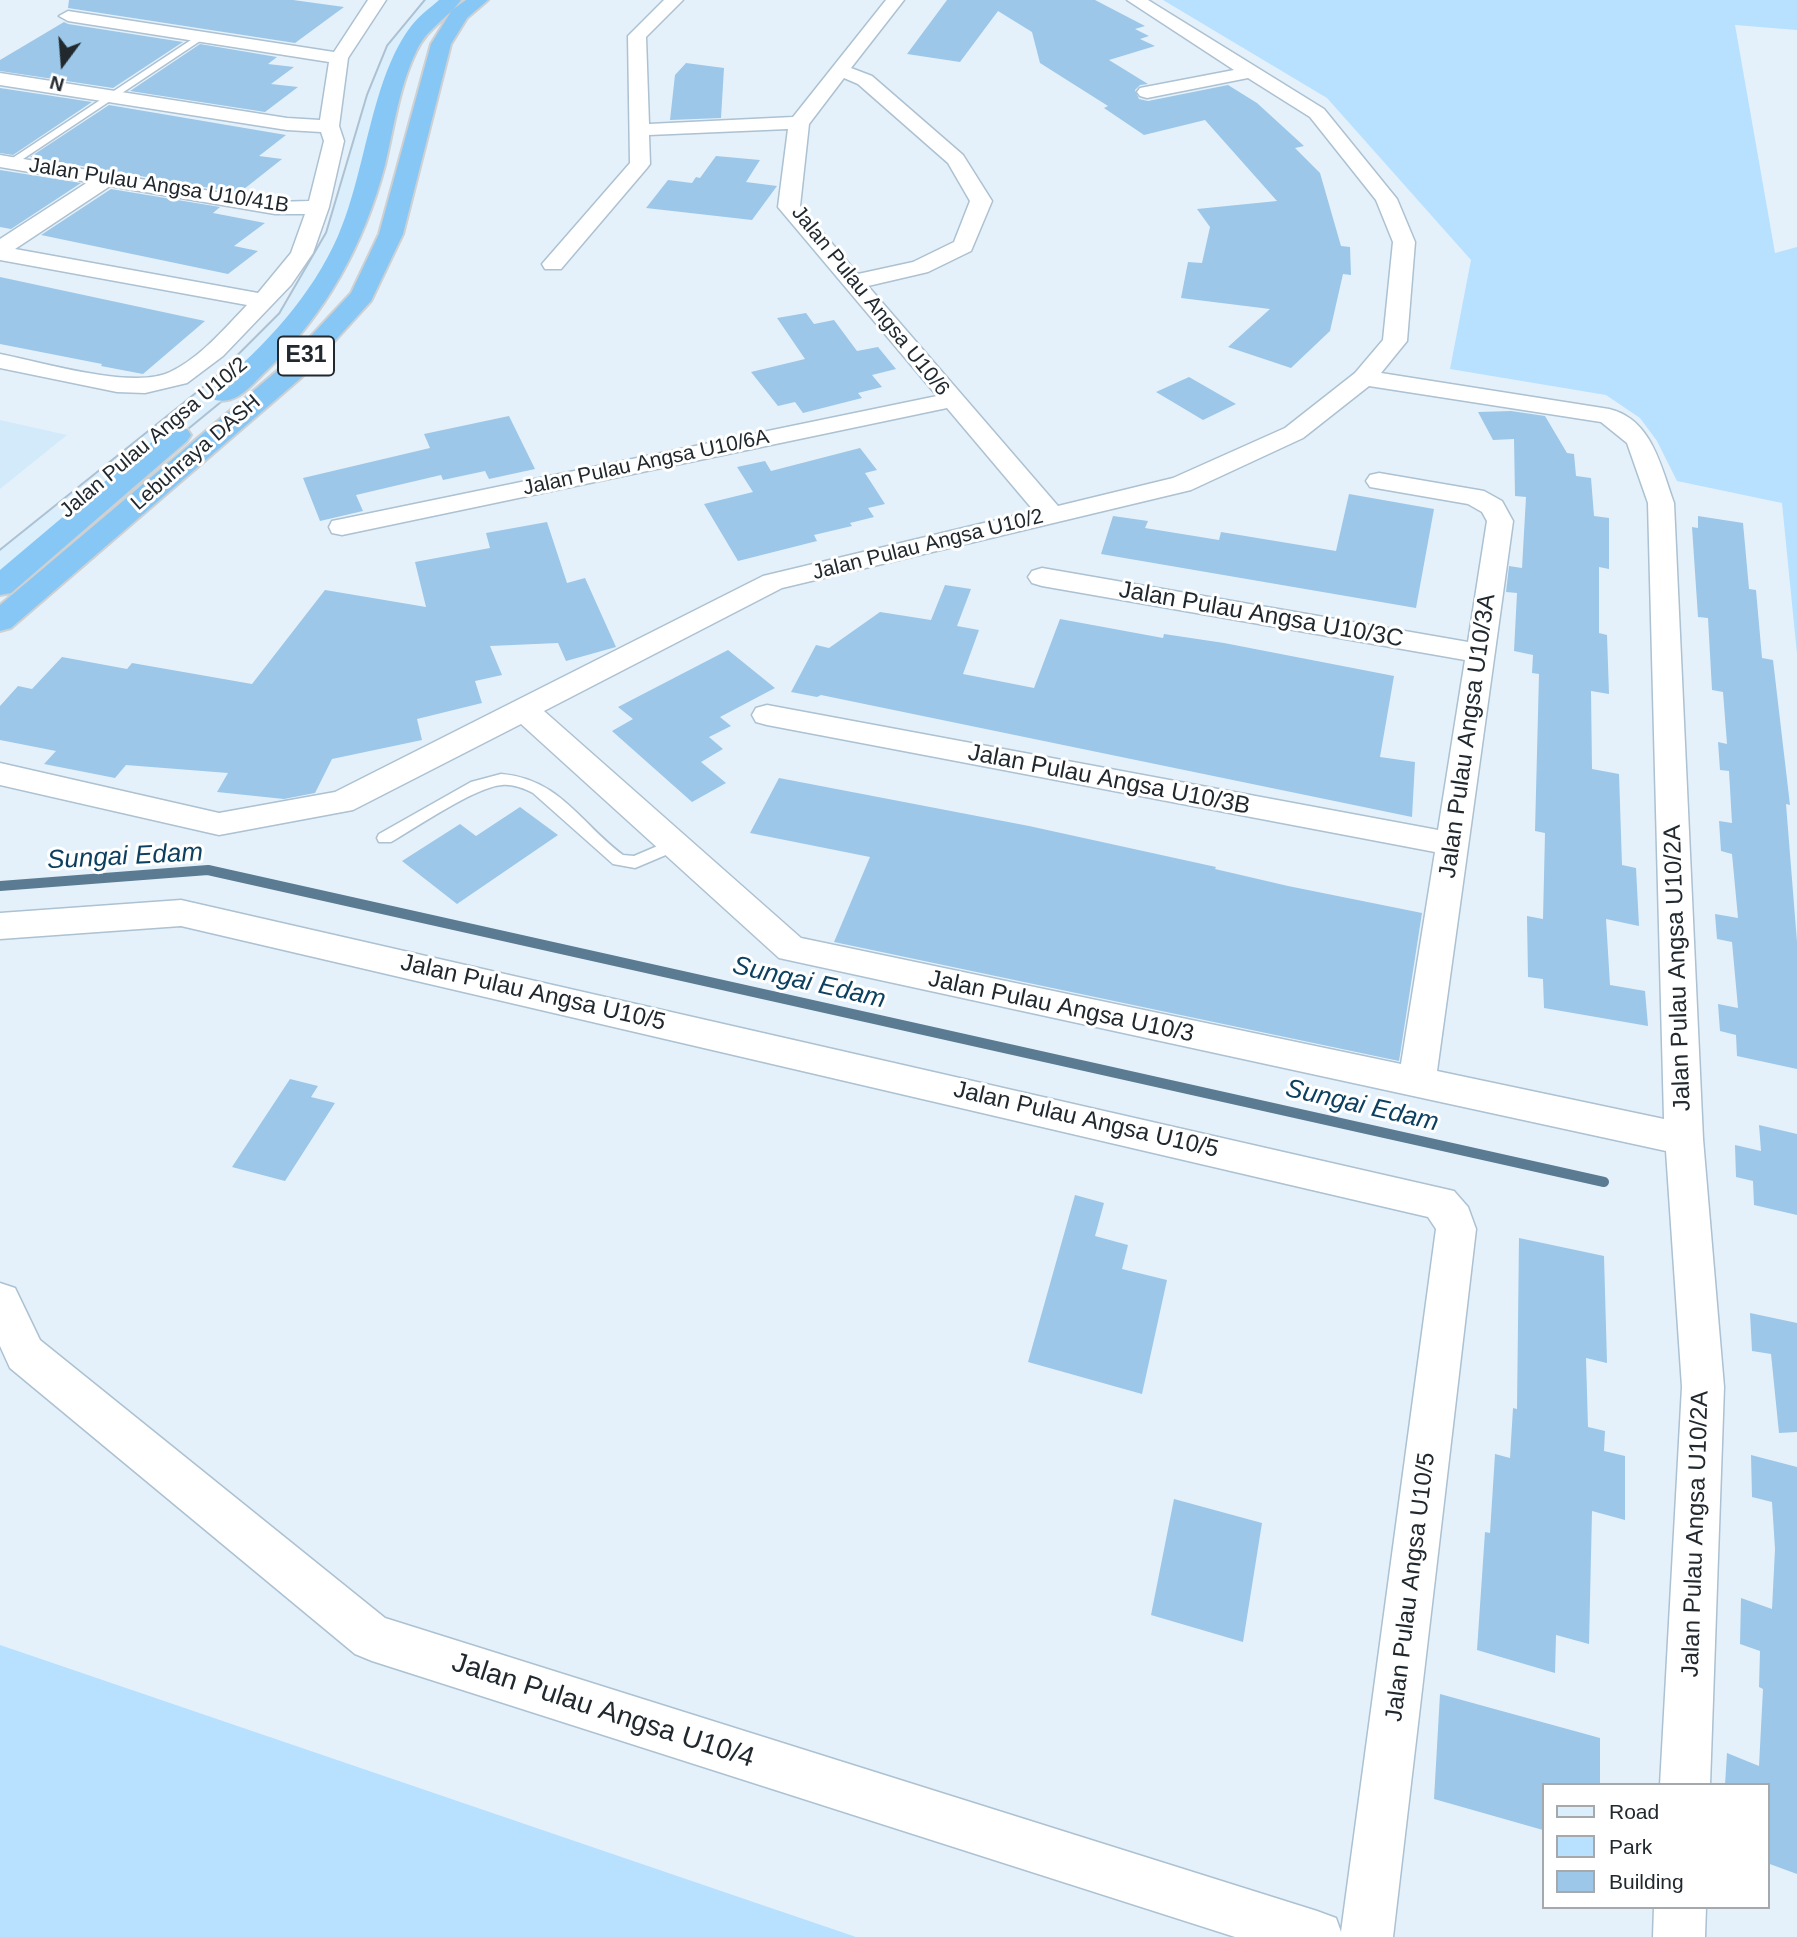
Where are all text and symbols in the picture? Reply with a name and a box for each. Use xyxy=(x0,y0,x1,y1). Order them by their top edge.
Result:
north arrow xyxy=(28,28,98,98)
text: N xyxy=(48,72,67,96)
street label: Jalan Pulau Angsa U10/41B xyxy=(27,153,291,219)
street label: Jalan Pulau Angsa U10/6 xyxy=(786,201,954,401)
road number: E31 xyxy=(278,336,334,376)
street label: Jalan Pulau Angsa U10/2 xyxy=(55,352,253,524)
street label: Lebuhraya DASH xyxy=(126,390,266,516)
street label: Jalan Pulau Angsa U10/6A xyxy=(521,425,771,501)
street label: Jalan Pulau Angsa U10/2 xyxy=(810,504,1046,586)
street label: Jalan Pulau Angsa U10/3C xyxy=(1117,576,1405,654)
street label: Jalan Pulau Angsa U10/3A xyxy=(1434,592,1502,880)
street label: Jalan Pulau Angsa U10/3B xyxy=(965,738,1253,822)
street label: Jalan Pulau Angsa U10/2A xyxy=(1659,824,1697,1112)
water label: Sungai Edam xyxy=(46,837,204,877)
street label: Jalan Pulau Angsa U10/5 xyxy=(398,949,668,1037)
water label: Sungai Edam xyxy=(729,950,889,1016)
street label: Jalan Pulau Angsa U10/3 xyxy=(926,965,1196,1049)
water label: Sungai Edam xyxy=(1282,1073,1442,1139)
street label: Jalan Pulau Angsa U10/5 xyxy=(951,1076,1221,1164)
street label: Jalan Pulau Angsa U10/2A xyxy=(1677,1390,1715,1678)
street label: Jalan Pulau Angsa U10/5 xyxy=(1380,1451,1442,1723)
street label: Jalan Pulau Angsa U10/4 xyxy=(448,1646,758,1776)
legend xyxy=(1542,1783,1769,1909)
text: Road xyxy=(1609,1800,1659,1823)
text: Park xyxy=(1609,1835,1652,1858)
text: Building xyxy=(1609,1870,1684,1893)

